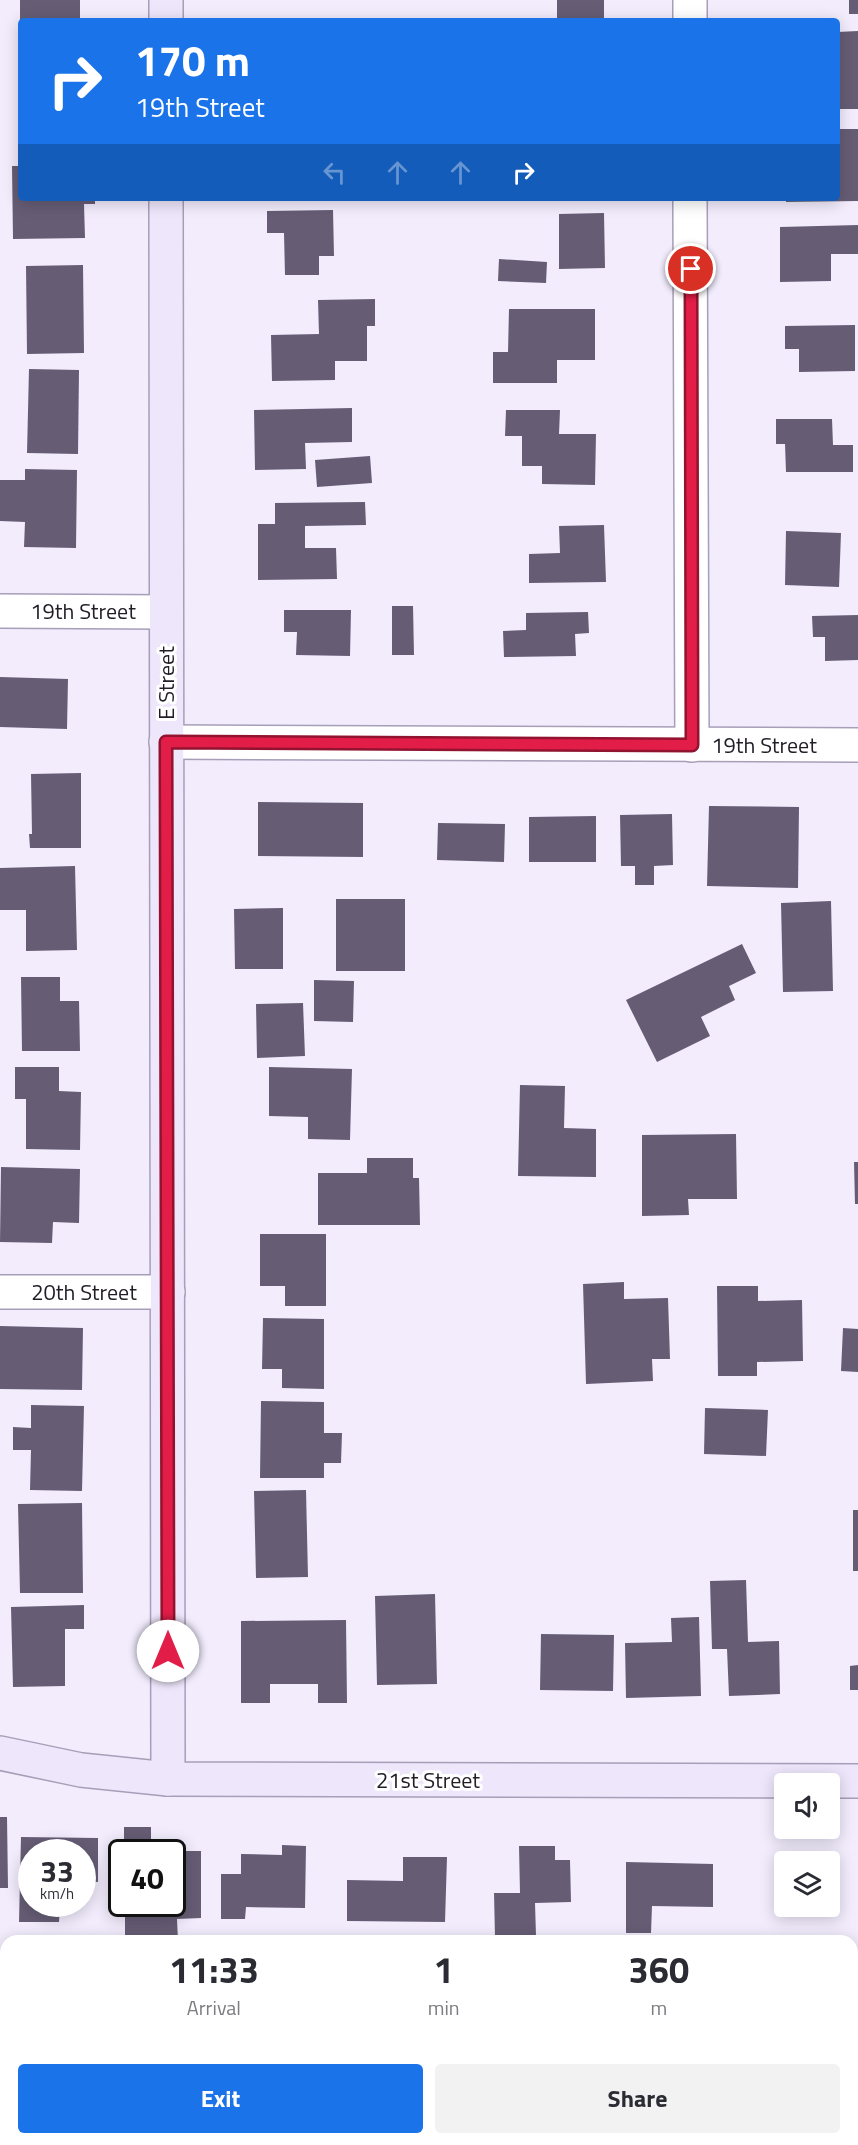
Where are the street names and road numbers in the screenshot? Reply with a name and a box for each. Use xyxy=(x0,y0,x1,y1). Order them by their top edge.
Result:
street label: 19th Street xyxy=(30,594,136,628)
street label: E Street xyxy=(149,646,183,720)
street label: 19th Street xyxy=(711,728,817,762)
street label: 20th Street xyxy=(31,1275,137,1309)
street label: 21st Street xyxy=(376,1763,480,1797)

